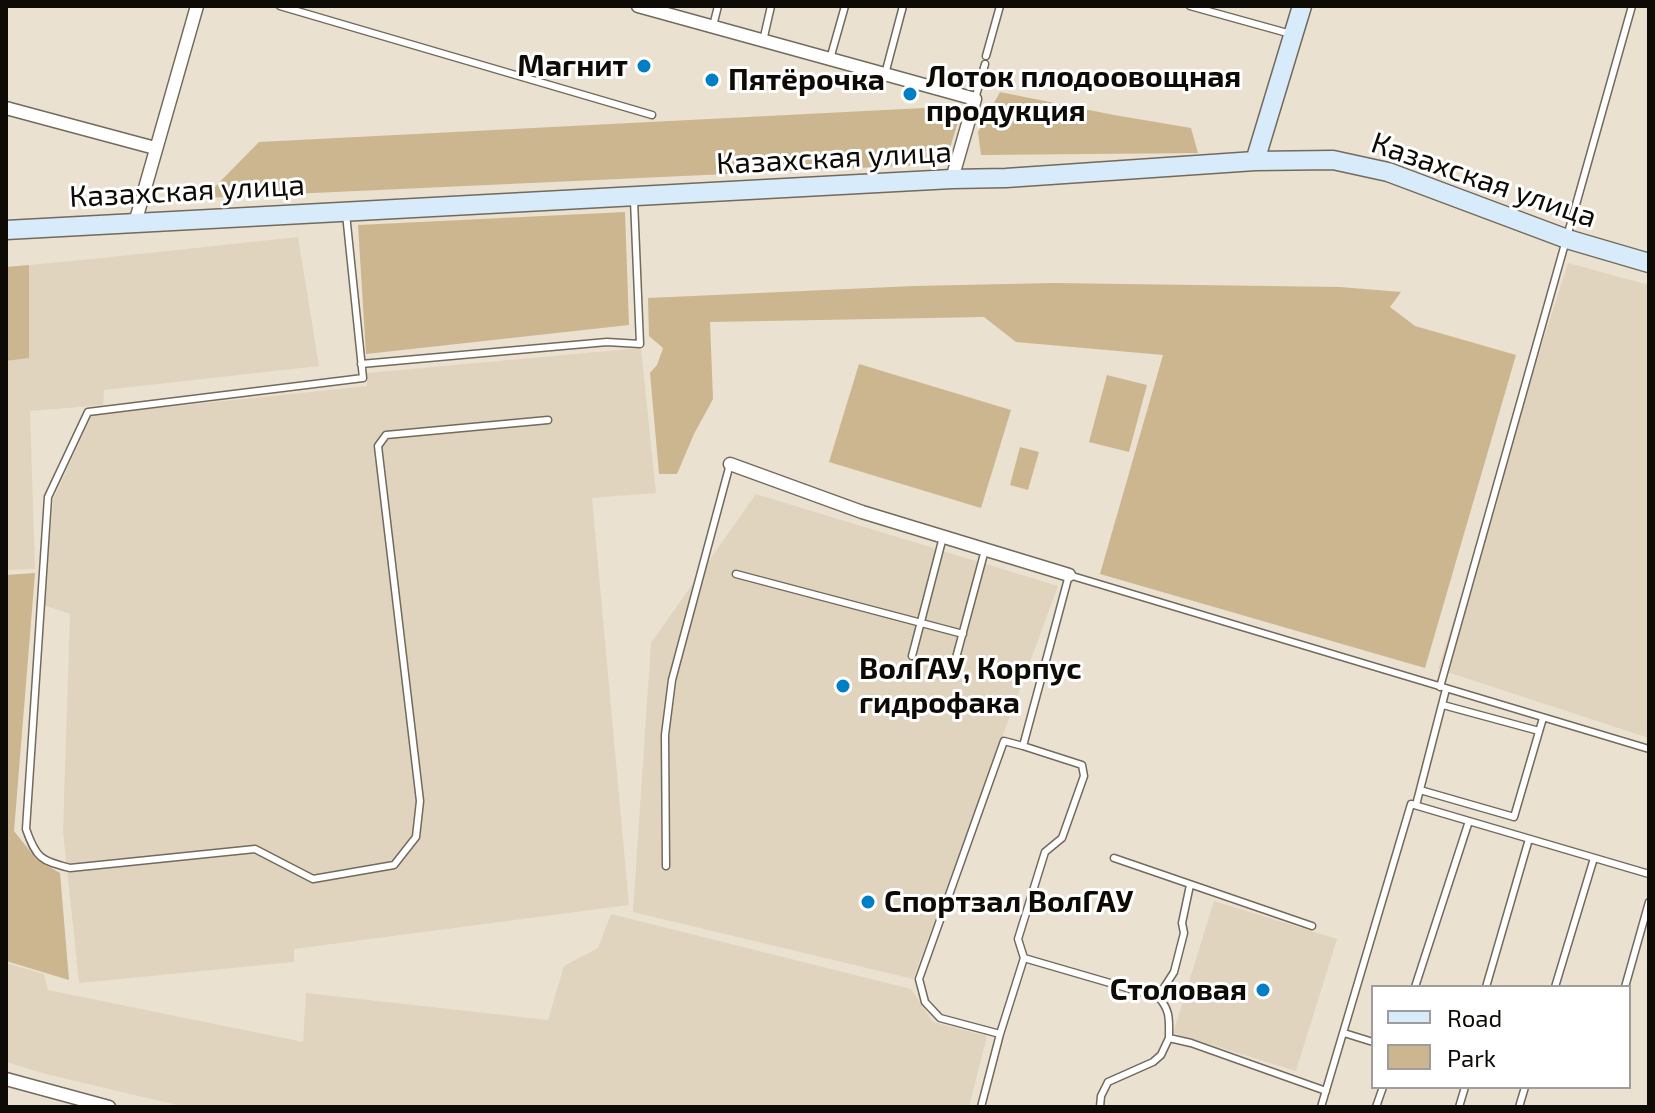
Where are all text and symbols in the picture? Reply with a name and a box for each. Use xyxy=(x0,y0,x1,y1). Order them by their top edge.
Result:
place label: Магнит xyxy=(517,48,628,84)
marker: Магнит xyxy=(635,57,653,75)
place label: Лоток плодоовощная продукция xyxy=(926,59,1241,130)
place label: Пятёрочка xyxy=(728,62,885,98)
marker: Пятёрочка xyxy=(703,71,721,89)
marker: Лоток плодоовощная продукция xyxy=(901,85,919,103)
street label: Казахская улица xyxy=(1367,125,1601,235)
street label: Казахская улица xyxy=(715,134,953,182)
street label: Казахская улица xyxy=(68,167,306,215)
place label: ВолГАУ, Корпус гидрофака xyxy=(859,651,1082,722)
marker: ВолГАУ, Корпус гидрофака xyxy=(834,677,852,695)
place label: Спортзал ВолГАУ xyxy=(884,884,1133,920)
marker: Спортзал ВолГАУ xyxy=(859,893,877,911)
place label: Столовая xyxy=(1110,972,1247,1008)
marker: Столовая xyxy=(1254,981,1272,999)
legend xyxy=(1371,985,1631,1089)
text: Road xyxy=(1447,1003,1502,1032)
text: Park xyxy=(1447,1043,1496,1072)

